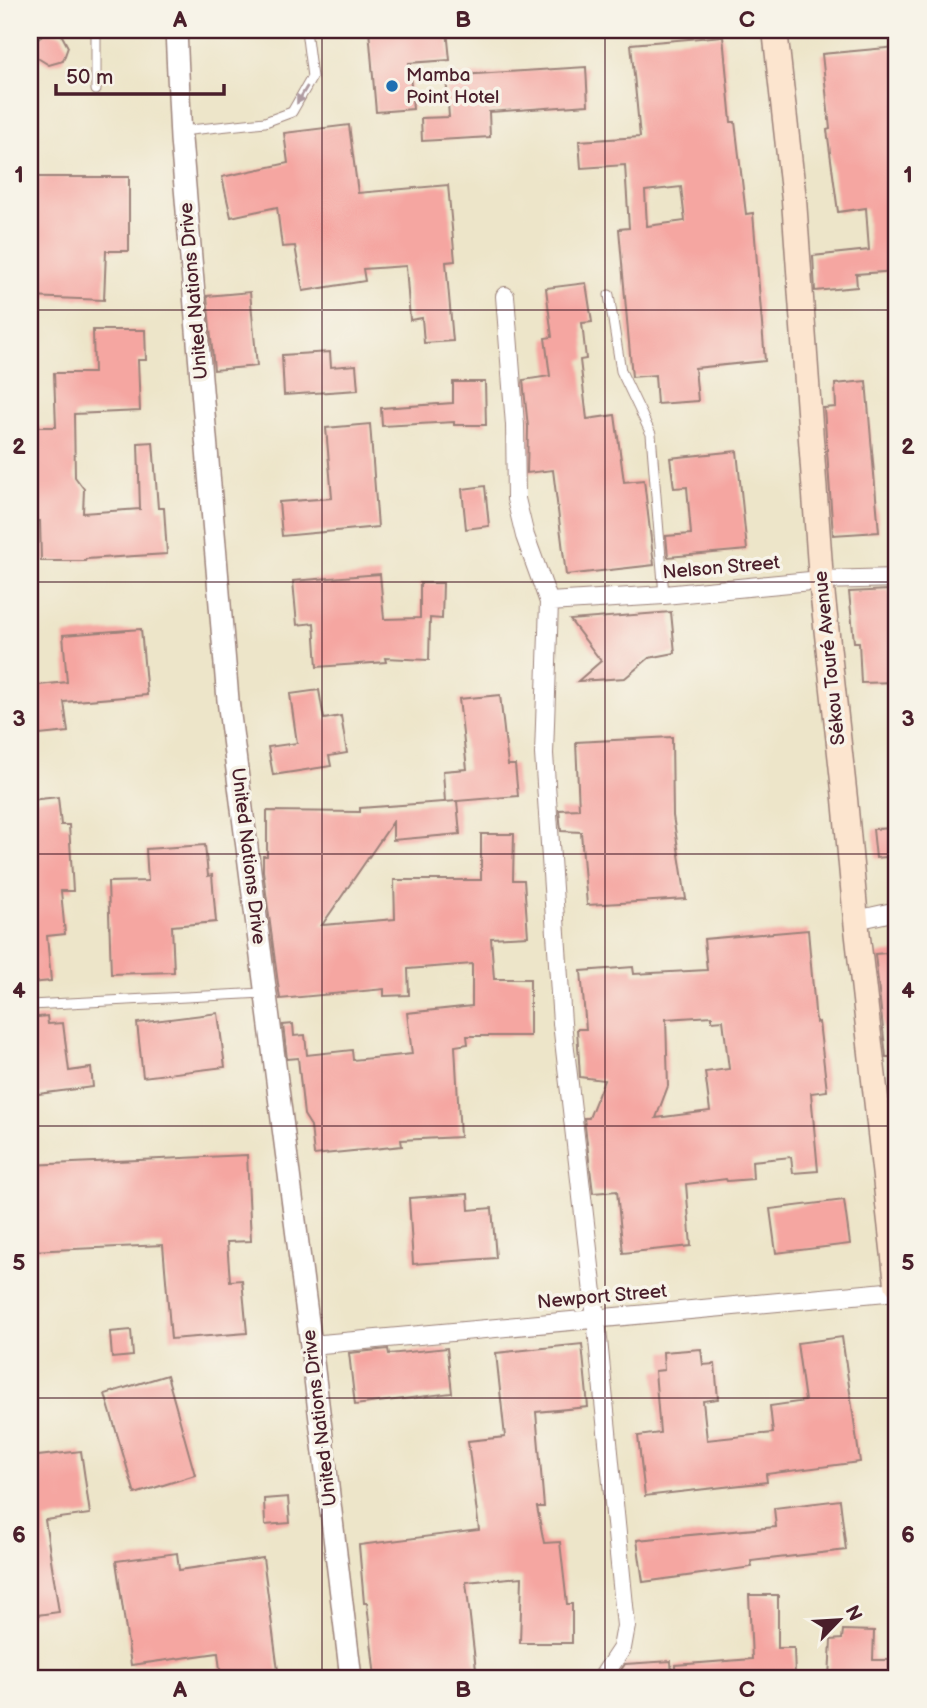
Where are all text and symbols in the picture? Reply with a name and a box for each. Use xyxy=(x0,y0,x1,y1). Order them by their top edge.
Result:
text: A xyxy=(172,6,188,34)
text: B xyxy=(455,6,471,34)
text: C xyxy=(739,6,755,34)
scale bar xyxy=(56,52,224,96)
place label: Mamba Point Hotel xyxy=(406,64,499,109)
text: 50 m xyxy=(66,65,113,90)
marker: Mamba Point Hotel xyxy=(384,78,400,94)
one-way arrow xyxy=(296,85,308,104)
text: 1 xyxy=(14,161,24,189)
text: 1 xyxy=(903,161,913,189)
street label: United Nations Drive xyxy=(175,202,213,380)
text: 2 xyxy=(12,433,26,461)
text: 2 xyxy=(901,433,915,461)
street label: Nelson Street xyxy=(661,551,781,585)
street label: Sékou Touré Avenue xyxy=(809,570,851,746)
text: 3 xyxy=(12,705,26,733)
text: 3 xyxy=(901,705,915,733)
street label: United Nations Drive xyxy=(226,766,270,946)
text: 4 xyxy=(12,977,26,1005)
text: 4 xyxy=(901,977,915,1005)
text: 5 xyxy=(12,1249,26,1277)
text: 5 xyxy=(901,1249,915,1277)
street label: Newport Street xyxy=(536,1280,668,1314)
street label: United Nations Drive xyxy=(298,1328,342,1508)
text: 6 xyxy=(12,1521,26,1549)
text: 6 xyxy=(901,1521,915,1549)
north arrow xyxy=(804,1586,874,1656)
text: N xyxy=(840,1602,866,1625)
text: A xyxy=(172,1676,188,1704)
text: B xyxy=(455,1676,471,1704)
text: C xyxy=(739,1676,755,1704)

